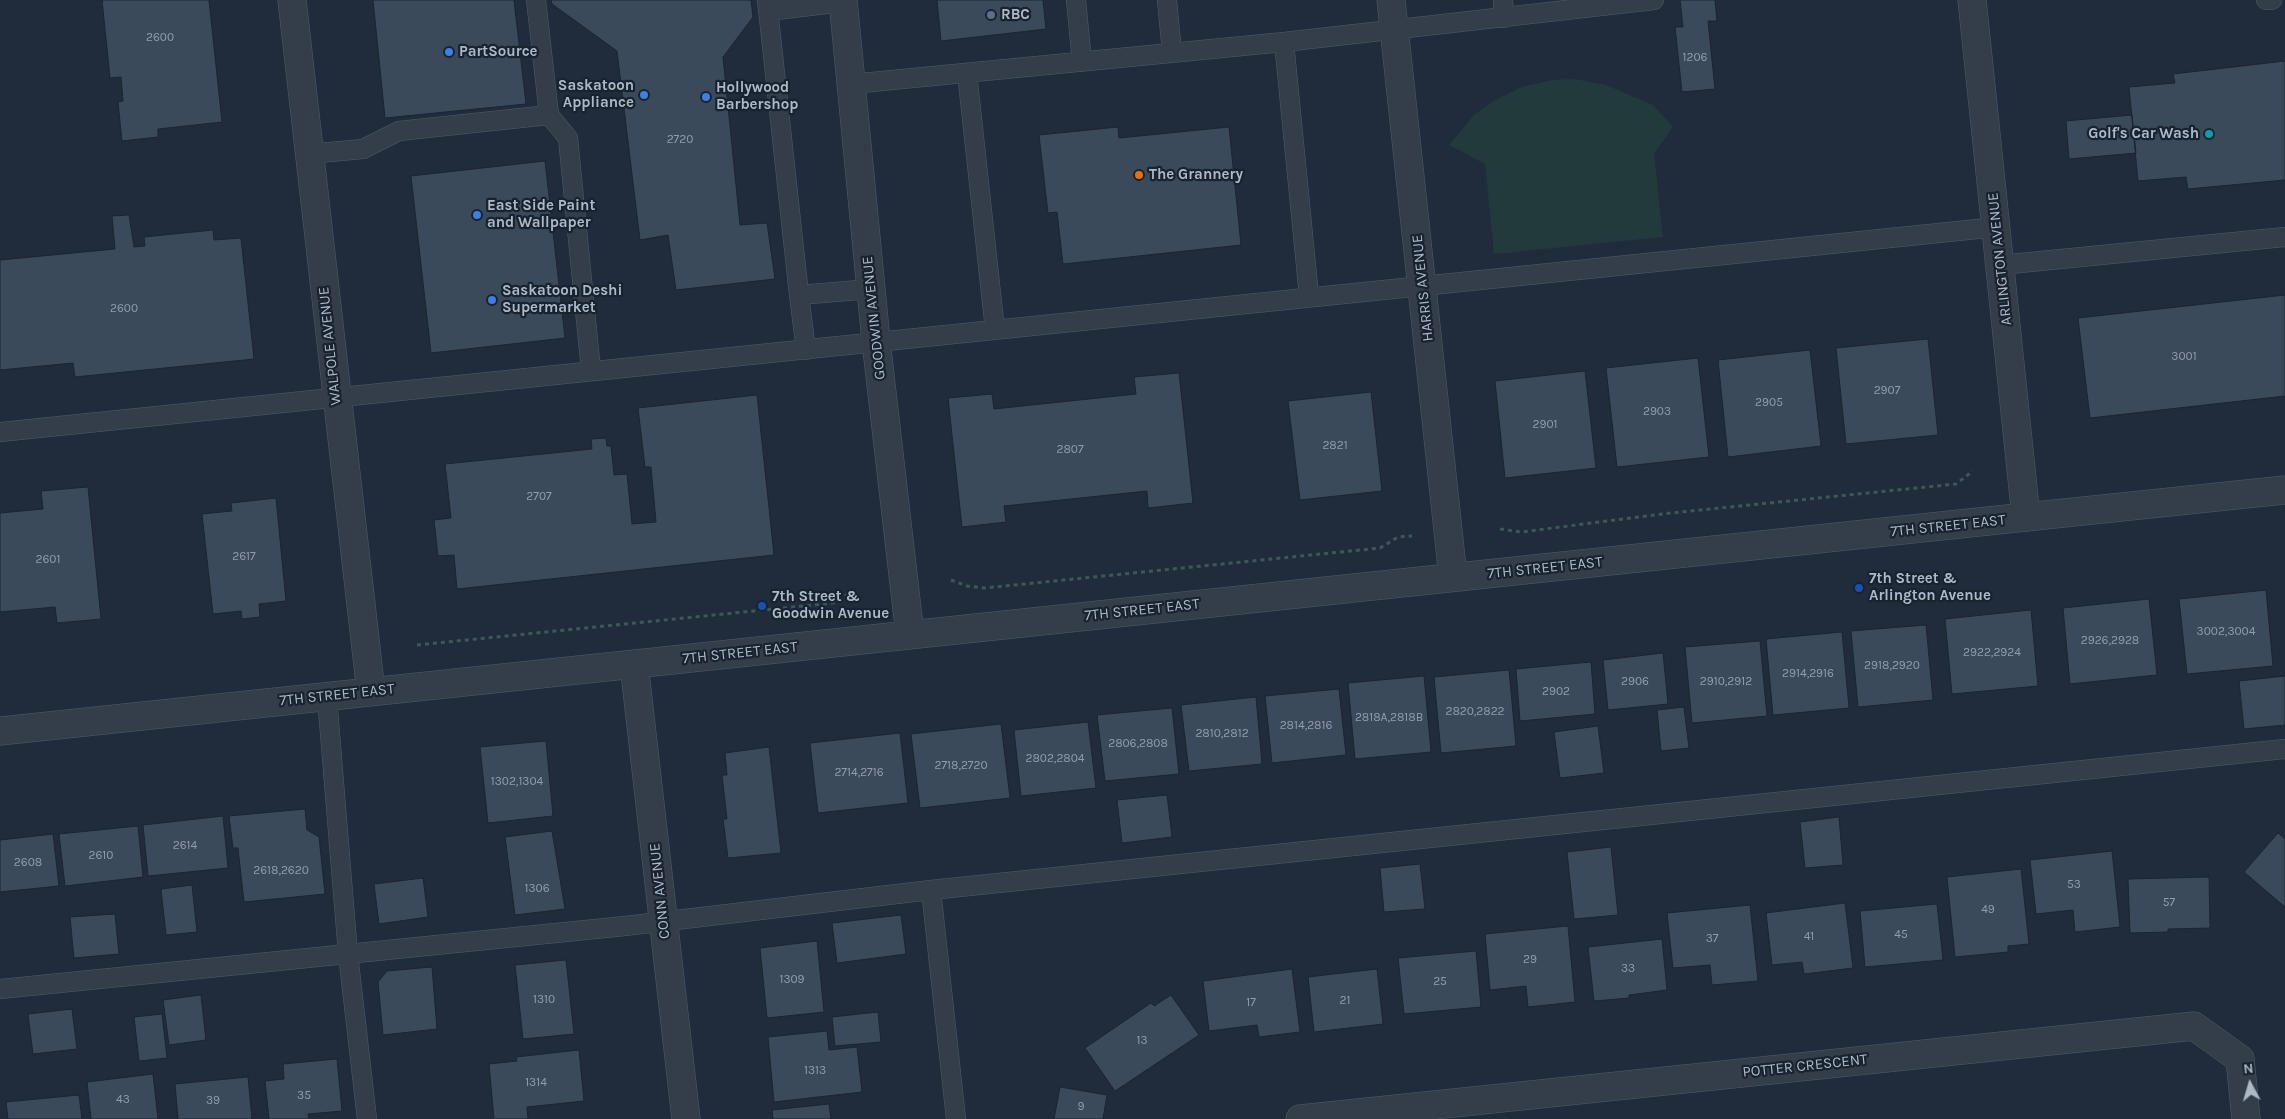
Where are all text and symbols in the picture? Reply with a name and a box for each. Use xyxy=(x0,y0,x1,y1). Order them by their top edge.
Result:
place label: RBC xyxy=(1001,6,1030,24)
marker: RBC xyxy=(985,9,997,21)
house number: 2600 xyxy=(146,31,174,45)
place label: PartSource xyxy=(459,43,538,61)
marker: PartSource xyxy=(443,46,455,58)
house number: 1206 xyxy=(1683,51,1707,65)
place label: Saskatoon Appliance xyxy=(558,77,634,112)
place label: Hollywood Barbershop xyxy=(716,79,798,114)
marker: Saskatoon Appliance xyxy=(638,89,650,101)
marker: Hollywood Barbershop xyxy=(700,91,712,103)
place label: Golf's Car Wash xyxy=(2088,125,2199,143)
marker: Golf's Car Wash xyxy=(2203,128,2215,140)
house number: 2720 xyxy=(667,133,693,147)
place label: The Grannery xyxy=(1149,166,1243,184)
marker: The Grannery xyxy=(1133,169,1145,181)
street label: ARLINGTON AVENUE xyxy=(1984,192,2016,326)
place label: East Side Paint and Wallpaper xyxy=(487,197,595,232)
marker: East Side Paint and Wallpaper xyxy=(471,209,483,221)
street label: HARRIS AVENUE xyxy=(1408,234,1438,342)
street label: GOODWIN AVENUE xyxy=(859,255,889,381)
place label: Saskatoon Deshi Supermarket xyxy=(502,282,622,317)
street label: WALPOLE AVENUE xyxy=(315,286,345,406)
marker: Saskatoon Deshi Supermarket xyxy=(486,294,498,306)
house number: 2600 xyxy=(110,302,138,316)
house number: 3001 xyxy=(2171,350,2197,364)
house number: 2907 xyxy=(1874,384,1900,398)
house number: 2905 xyxy=(1755,396,1783,410)
house number: 2903 xyxy=(1643,405,1671,419)
house number: 2901 xyxy=(1532,418,1558,432)
house number: 2821 xyxy=(1322,439,1348,453)
house number: 2807 xyxy=(1056,443,1084,457)
house number: 2707 xyxy=(526,490,552,504)
street label: 7TH STREET EAST xyxy=(1890,511,2006,541)
house number: 2617 xyxy=(232,550,256,564)
house number: 2601 xyxy=(36,553,60,567)
street label: 7TH STREET EAST xyxy=(1487,553,1603,583)
place label: 7th Street & Arlington Avenue xyxy=(1869,570,1991,605)
marker: 7th Street & Arlington Avenue xyxy=(1853,582,1865,594)
place label: 7th Street & Goodwin Avenue xyxy=(772,588,889,623)
street label: 7TH STREET EAST xyxy=(1084,595,1200,625)
marker: 7th Street & Goodwin Avenue xyxy=(756,600,768,612)
house number: 3002,3004 xyxy=(2197,625,2255,639)
house number: 2926,2928 xyxy=(2081,634,2139,648)
street label: 7TH STREET EAST xyxy=(682,638,798,668)
house number: 2922,2924 xyxy=(1963,646,2021,660)
house number: 2918,2920 xyxy=(1864,659,1920,673)
house number: 2914,2916 xyxy=(1782,667,1834,681)
house number: 2906 xyxy=(1621,675,1649,689)
house number: 2910,2912 xyxy=(1700,675,1752,689)
street label: 7TH STREET EAST xyxy=(279,680,395,710)
house number: 2902 xyxy=(1542,685,1570,699)
house number: 2820,2822 xyxy=(1445,705,1505,719)
house number: 2818A,2818B xyxy=(1355,711,1423,725)
house number: 2814,2816 xyxy=(1280,719,1332,733)
house number: 2810,2812 xyxy=(1195,727,1249,741)
house number: 2806,2808 xyxy=(1108,737,1168,751)
house number: 2802,2804 xyxy=(1025,752,1085,766)
house number: 2718,2720 xyxy=(934,759,988,773)
house number: 2714,2716 xyxy=(834,766,884,780)
house number: 1302,1304 xyxy=(491,775,543,789)
house number: 2614 xyxy=(173,839,197,853)
street label: CONN AVENUE xyxy=(646,842,674,940)
house number: 2610 xyxy=(89,849,113,863)
house number: 2608 xyxy=(14,856,42,870)
house number: 2618,2620 xyxy=(253,864,309,878)
house number: 53 xyxy=(2067,878,2081,892)
house number: 1306 xyxy=(524,882,550,896)
house number: 57 xyxy=(2163,896,2175,910)
house number: 49 xyxy=(1981,903,1995,917)
house number: 45 xyxy=(1894,928,1908,942)
house number: 41 xyxy=(1804,930,1814,944)
house number: 37 xyxy=(1706,932,1718,946)
house number: 29 xyxy=(1523,953,1537,967)
house number: 33 xyxy=(1621,962,1635,976)
house number: 1309 xyxy=(779,973,805,987)
house number: 25 xyxy=(1433,975,1447,989)
house number: 1310 xyxy=(533,993,555,1007)
house number: 21 xyxy=(1340,994,1350,1008)
house number: 17 xyxy=(1246,996,1256,1010)
house number: 13 xyxy=(1136,1034,1148,1048)
street label: POTTER CRESCENT xyxy=(1742,1050,1868,1082)
north arrow xyxy=(2225,1059,2275,1109)
text: N xyxy=(2242,1060,2254,1078)
house number: 1313 xyxy=(804,1064,826,1078)
house number: 1314 xyxy=(525,1076,547,1090)
house number: 35 xyxy=(297,1089,311,1103)
house number: 43 xyxy=(116,1093,130,1107)
house number: 39 xyxy=(206,1094,220,1108)
house number: 9 xyxy=(1078,1100,1084,1114)

